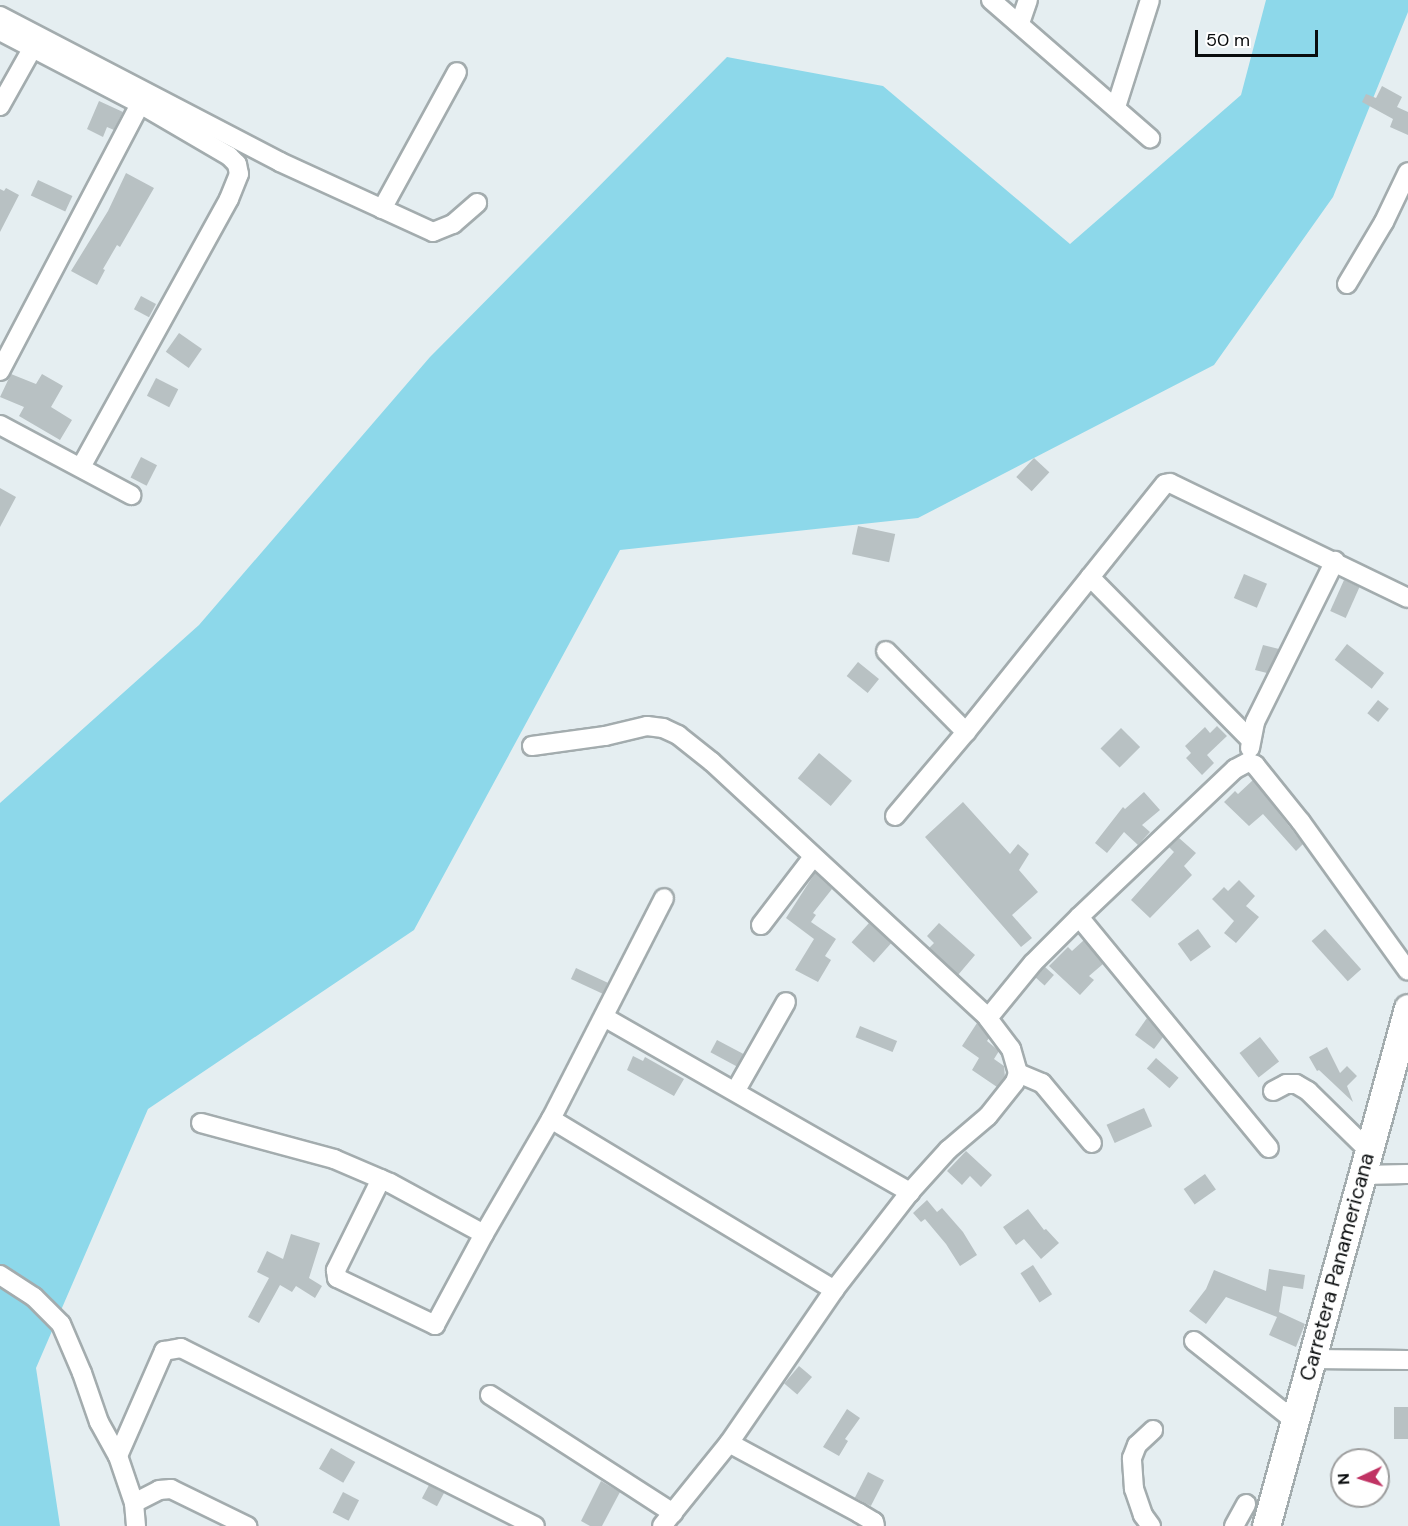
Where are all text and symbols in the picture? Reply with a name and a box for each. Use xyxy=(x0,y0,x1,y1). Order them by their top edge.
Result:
scale bar xyxy=(1198,18,1321,56)
text: 50 m xyxy=(1206,28,1250,52)
street label: Carretera Panamericana xyxy=(1294,1150,1380,1384)
north arrow xyxy=(1330,1448,1390,1508)
text: N xyxy=(1333,1473,1354,1486)

